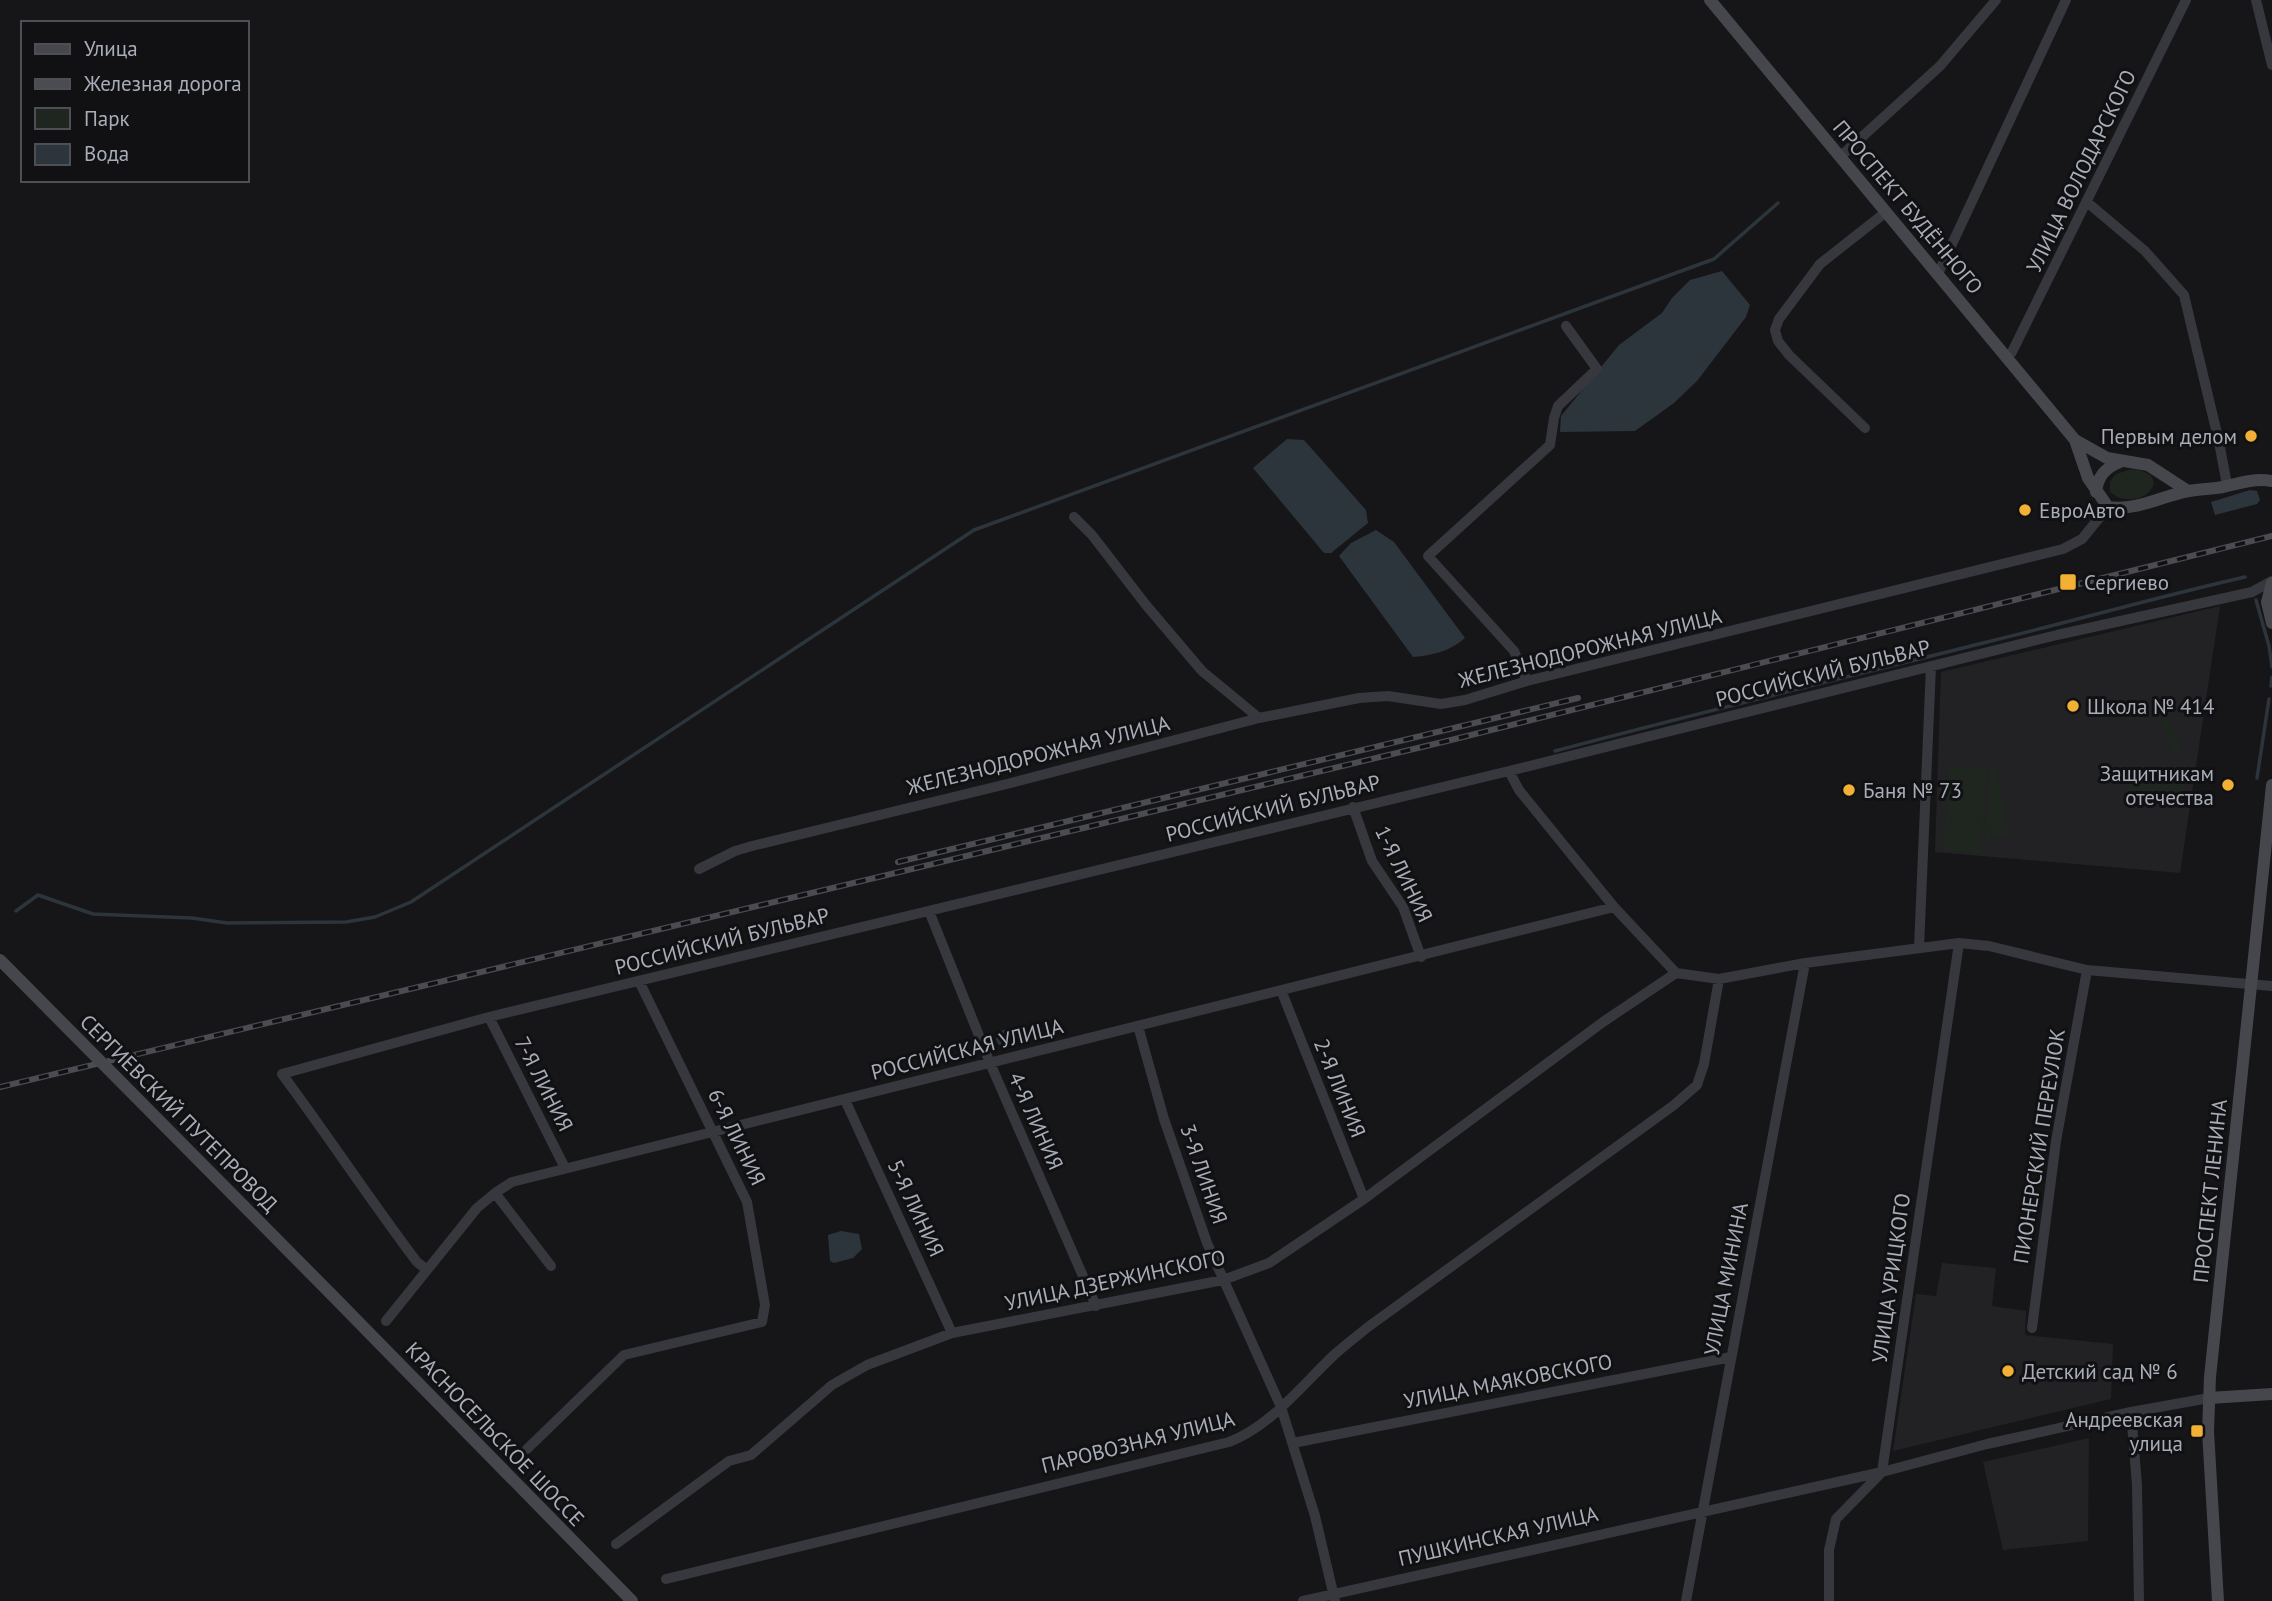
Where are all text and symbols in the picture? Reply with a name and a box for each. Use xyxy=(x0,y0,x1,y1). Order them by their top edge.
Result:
legend xyxy=(21,21,248,182)
text: Улица xyxy=(84,35,138,62)
street label: УЛИЦА ВОЛОДАРСКОГО xyxy=(2020,65,2142,277)
text: Железная дорога xyxy=(83,70,242,97)
text: Парк xyxy=(84,105,130,132)
street label: ПРОСПЕКТ БУДЁННОГО xyxy=(1827,114,1989,300)
text: Вода xyxy=(84,140,129,167)
place label: Первым делом xyxy=(2101,423,2237,450)
marker: Первым делом xyxy=(2243,428,2259,444)
place label: ЕвроАвто xyxy=(2039,497,2125,524)
marker: ЕвроАвто xyxy=(2017,502,2033,518)
place label: Сергиево xyxy=(2084,569,2169,596)
marker: Сергиево xyxy=(2058,572,2078,592)
street label: ЖЕЛЕЗНОДОРОЖНАЯ УЛИЦА xyxy=(1455,602,1725,694)
street label: РОССИЙСКИЙ БУЛЬВАР xyxy=(1713,633,1933,713)
place label: Школа № 414 xyxy=(2087,693,2214,720)
marker: Школа № 414 xyxy=(2065,698,2081,714)
street label: ЖЕЛЕЗНОДОРОЖНАЯ УЛИЦА xyxy=(903,709,1173,801)
place label: Защитникам отечества xyxy=(2100,760,2214,811)
street label: РОССИЙСКИЙ БУЛЬВАР xyxy=(1163,768,1383,848)
place label: Баня № 73 xyxy=(1863,777,1962,804)
marker: Защитникам отечества xyxy=(2220,777,2236,793)
marker: Баня № 73 xyxy=(1841,782,1857,798)
street label: 1-Я ЛИНИЯ xyxy=(1369,821,1439,927)
street label: РОССИЙСКИЙ БУЛЬВАР xyxy=(612,901,832,981)
street label: СЕРГИЕВСКИЙ ПУТЕПРОВОД xyxy=(74,1008,284,1218)
street label: РОССИЙСКАЯ УЛИЦА xyxy=(868,1012,1066,1086)
street label: ПИОНЕРСКИЙ ПЕРЕУЛОК xyxy=(2007,1026,2071,1265)
street label: 7-Я ЛИНИЯ xyxy=(509,1032,579,1136)
street label: 2-Я ЛИНИЯ xyxy=(1308,1035,1372,1141)
street label: 4-Я ЛИНИЯ xyxy=(1002,1068,1070,1174)
street label: 6-Я ЛИНИЯ xyxy=(702,1084,772,1190)
street label: ПРОСПЕКТ ЛЕНИНА xyxy=(2187,1097,2233,1284)
street label: 3-Я ЛИНИЯ xyxy=(1174,1120,1234,1228)
street label: 5-Я ЛИНИЯ xyxy=(882,1155,950,1261)
street label: УЛИЦА УРИЦКОГО xyxy=(1866,1191,1916,1365)
street label: УЛИЦА МИНИНА xyxy=(1698,1199,1754,1358)
street label: УЛИЦА ДЗЕРЖИНСКОГО xyxy=(1002,1243,1228,1317)
street label: КРАСНОСЕЛЬСКОЕ ШОССЕ xyxy=(400,1336,590,1532)
street label: УЛИЦА МАЯКОВСКОГО xyxy=(1402,1348,1614,1414)
place label: Детский сад № 6 xyxy=(2022,1358,2178,1385)
marker: Детский сад № 6 xyxy=(2000,1363,2016,1379)
street label: ПАРОВОЗНАЯ УЛИЦА xyxy=(1039,1405,1238,1479)
place label: Андреевская улица xyxy=(2065,1406,2183,1457)
marker: Андреевская улица xyxy=(2189,1423,2205,1439)
street label: ПУШКИНСКАЯ УЛИЦА xyxy=(1395,1500,1601,1572)

